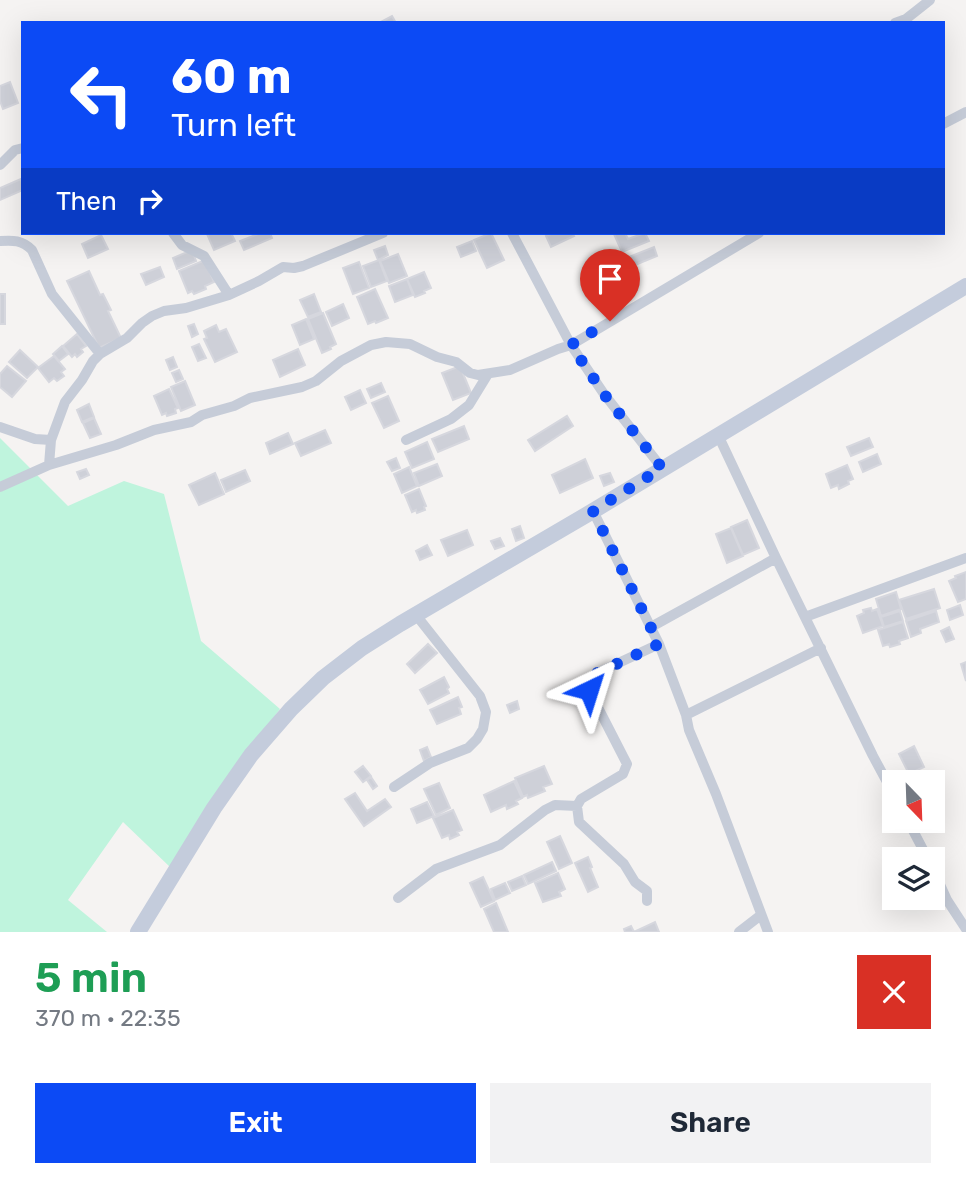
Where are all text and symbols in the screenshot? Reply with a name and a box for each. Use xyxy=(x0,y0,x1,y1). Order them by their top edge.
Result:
text: 60 m xyxy=(171,47,292,105)
icon: left xyxy=(56,49,147,140)
text: Turn left xyxy=(171,106,296,144)
icon: right xyxy=(131,182,169,220)
text: Then xyxy=(56,186,117,217)
pin xyxy=(580,249,640,321)
icon: arrive xyxy=(591,260,629,298)
position arrow xyxy=(552,653,626,727)
north arrow xyxy=(882,770,945,833)
map controls xyxy=(882,770,945,910)
button: layers xyxy=(882,847,945,910)
text: 5 min xyxy=(35,953,147,1003)
button: close xyxy=(857,955,931,1029)
text: 370 m · 22:35 xyxy=(35,1004,181,1032)
button: Exit xyxy=(35,1083,476,1163)
button: Share xyxy=(490,1083,931,1163)

